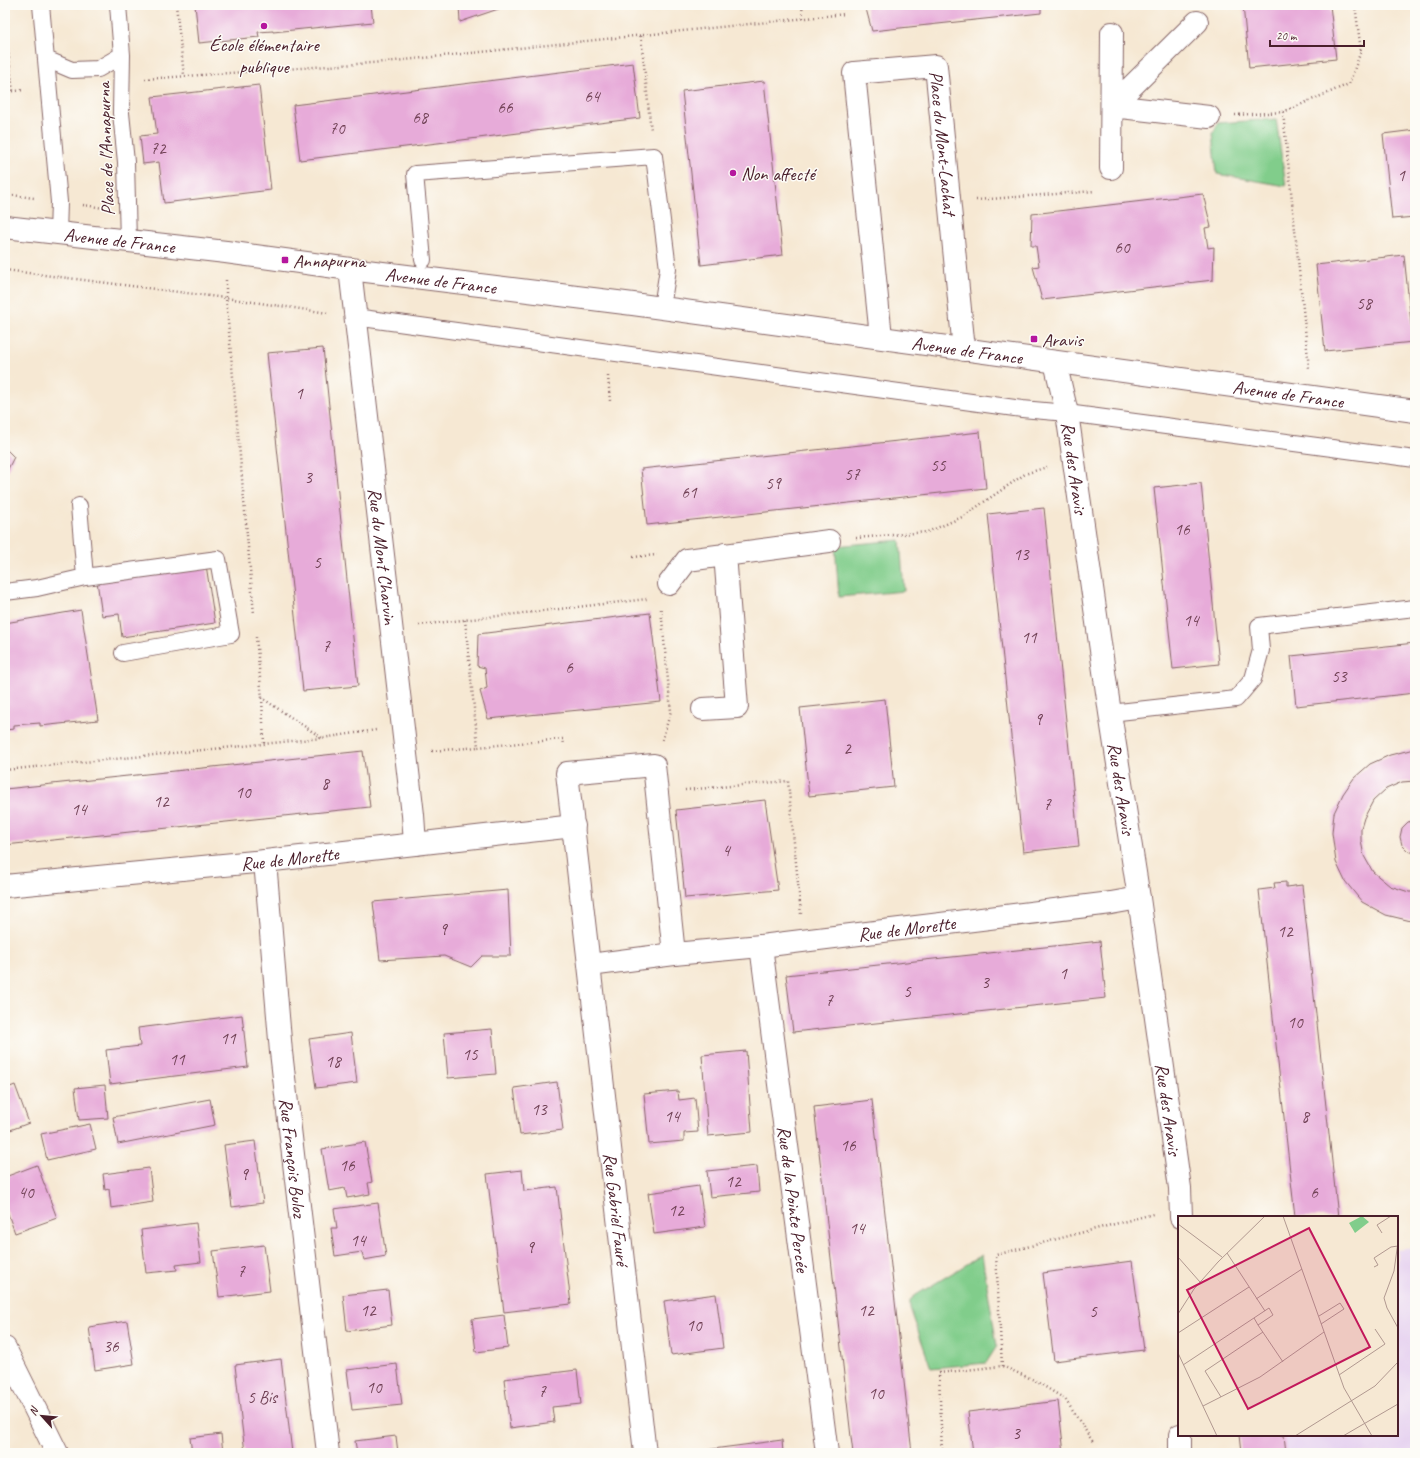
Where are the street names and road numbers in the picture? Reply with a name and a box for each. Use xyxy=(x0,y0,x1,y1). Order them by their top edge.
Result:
street label: Place du Mont-Lachat xyxy=(924,70,962,219)
street label: Place de l'Annapurna xyxy=(92,79,120,216)
street label: Avenue de France xyxy=(62,223,178,259)
street label: Avenue de France xyxy=(384,262,499,300)
street label: Avenue de France xyxy=(910,331,1026,370)
street label: Avenue de France xyxy=(1231,375,1347,414)
street label: Rue des Aravis xyxy=(1055,421,1093,517)
street label: Rue du Mont Charvin xyxy=(362,487,402,626)
street label: Rue des Aravis xyxy=(1102,741,1140,838)
street label: Rue de Morette xyxy=(240,842,342,876)
street label: Rue de Morette xyxy=(857,911,959,947)
street label: Rue des Aravis xyxy=(1149,1062,1186,1158)
street label: Rue François Buloz xyxy=(273,1097,311,1220)
street label: Rue de la Pointe Percée xyxy=(772,1124,815,1275)
street label: Rue Gabriel Fauré xyxy=(598,1151,635,1270)

